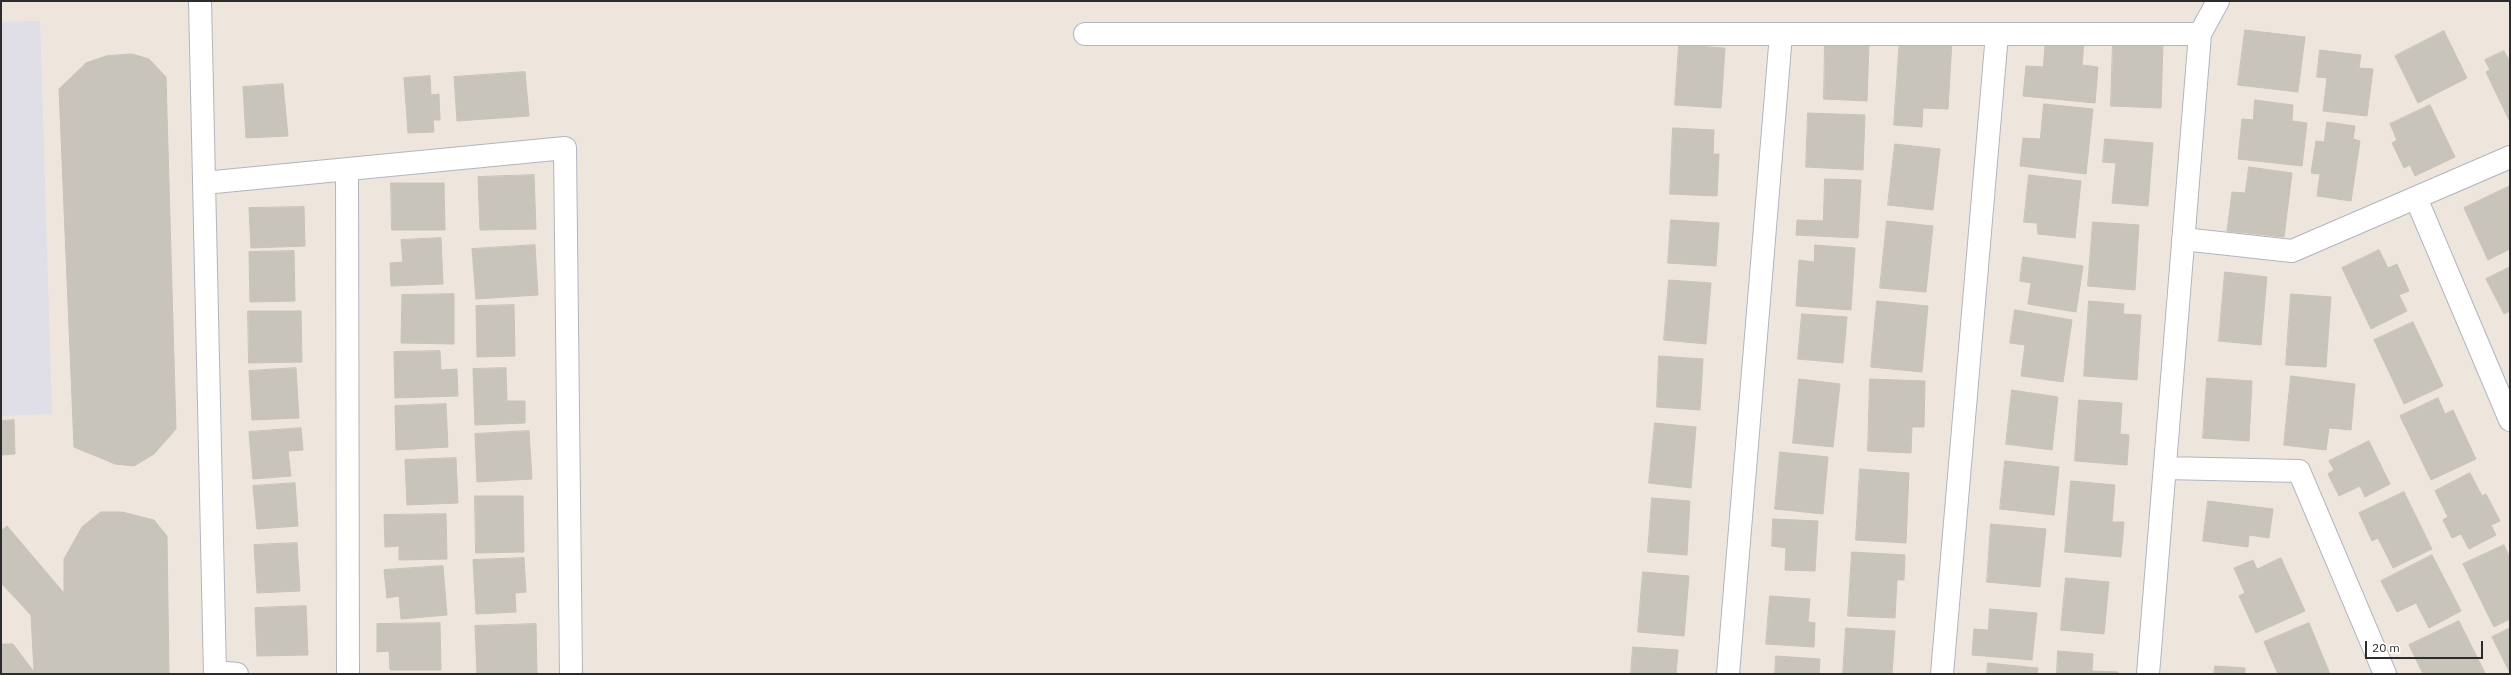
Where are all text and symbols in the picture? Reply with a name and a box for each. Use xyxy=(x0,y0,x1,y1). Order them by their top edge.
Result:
scale bar xyxy=(2367,633,2485,659)
text: 20 m xyxy=(2372,640,2400,655)

